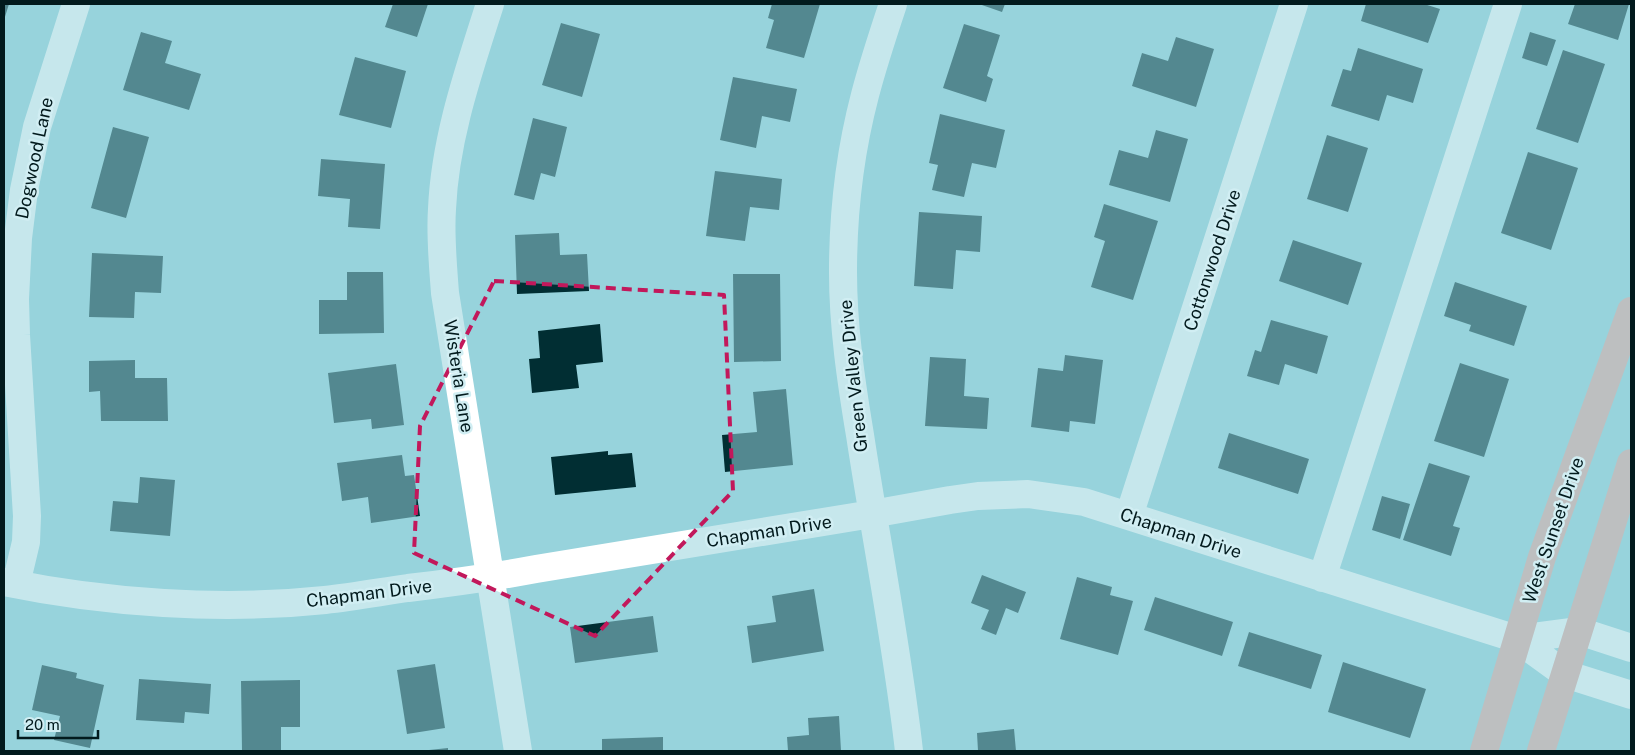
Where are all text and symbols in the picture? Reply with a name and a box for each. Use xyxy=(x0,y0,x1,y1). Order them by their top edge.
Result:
street label: Dogwood Lane xyxy=(11,95,57,221)
street label: Cottonwood Drive xyxy=(1179,187,1245,333)
street label: Green Valley Drive xyxy=(835,299,871,453)
street label: Wisteria Lane xyxy=(440,318,478,434)
street label: West Sunset Drive xyxy=(1518,454,1588,606)
street label: Chapman Drive xyxy=(1117,503,1245,563)
street label: Chapman Drive xyxy=(705,511,833,551)
street label: Chapman Drive xyxy=(305,575,433,611)
scale bar xyxy=(18,708,98,740)
text: 20 m xyxy=(25,716,60,733)

